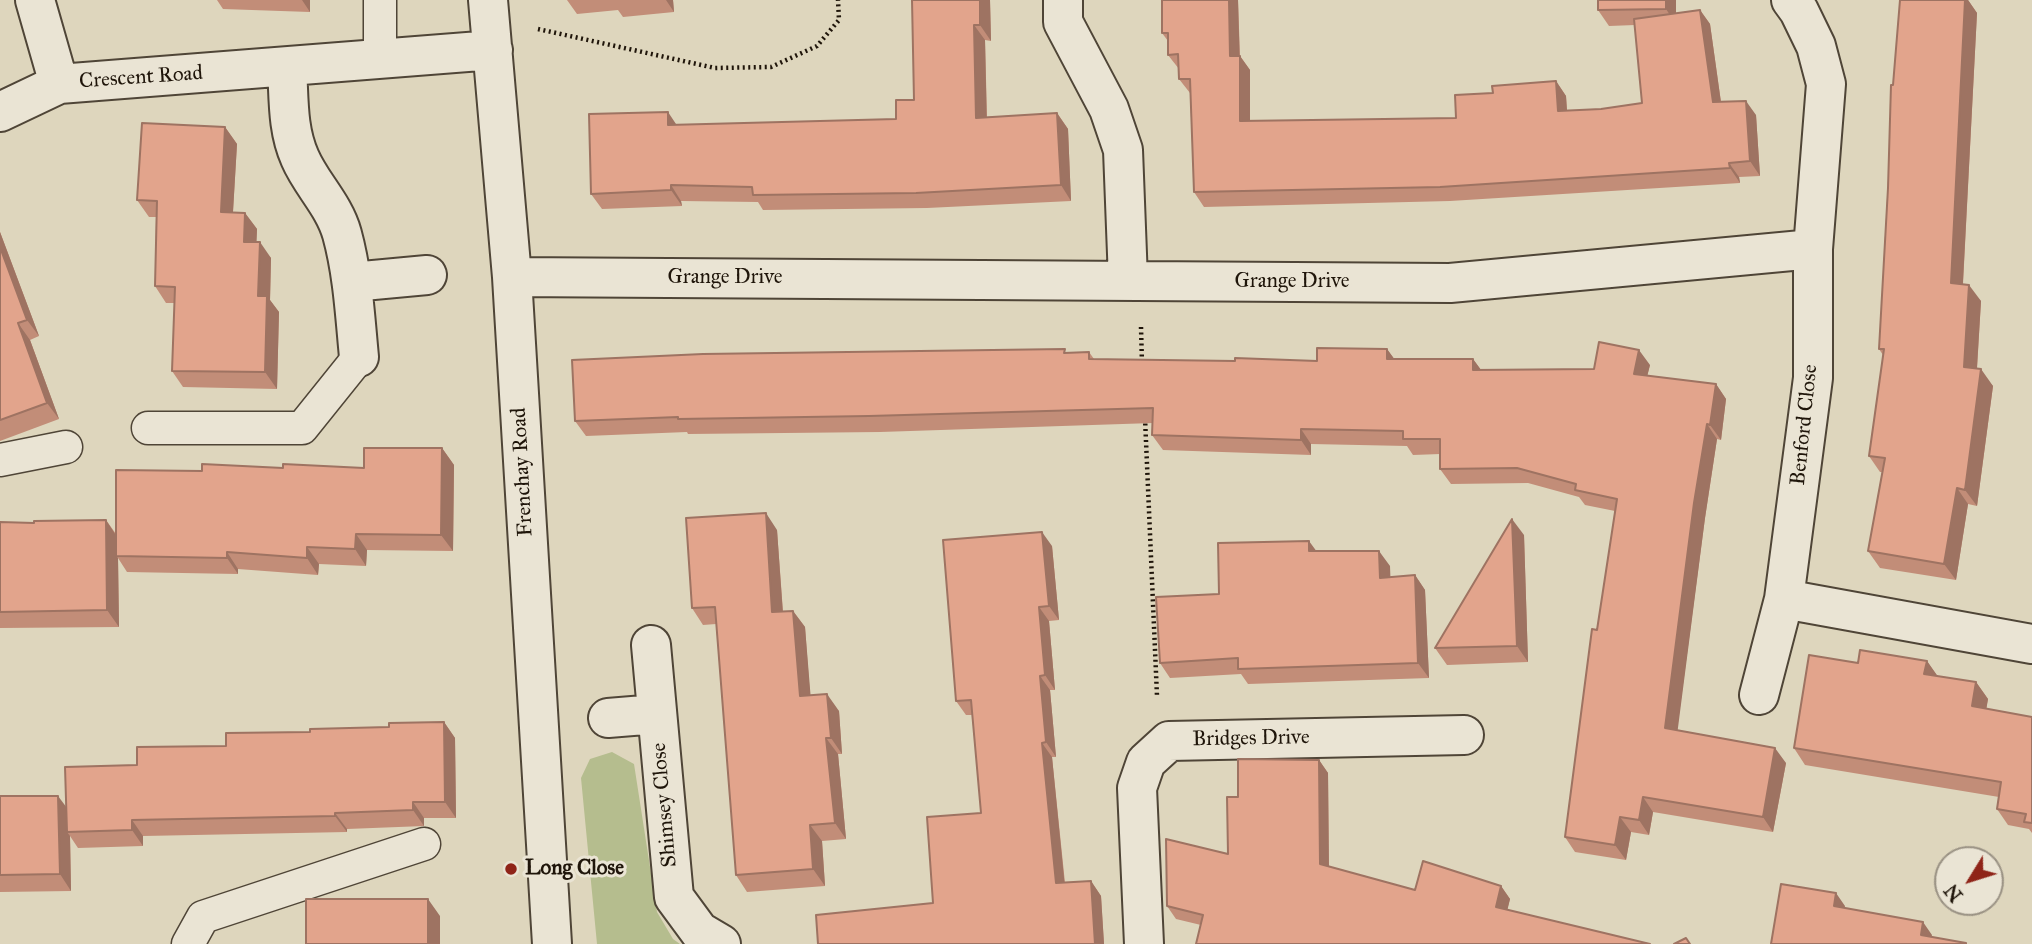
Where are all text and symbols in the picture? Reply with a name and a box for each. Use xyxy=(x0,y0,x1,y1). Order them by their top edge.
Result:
street label: Crescent Road xyxy=(78,61,204,95)
street label: Grange Drive xyxy=(667,265,783,291)
street label: Grange Drive xyxy=(1234,269,1350,295)
street label: Benford Close xyxy=(1786,363,1824,487)
street label: Frenchay Road xyxy=(507,407,539,537)
street label: Bridges Drive xyxy=(1192,725,1310,753)
street label: Shimsey Close xyxy=(647,742,683,868)
north arrow xyxy=(1934,846,2004,916)
place label: Long Close xyxy=(525,856,624,882)
marker: Long Close xyxy=(503,861,519,877)
text: N xyxy=(1940,880,1968,906)

